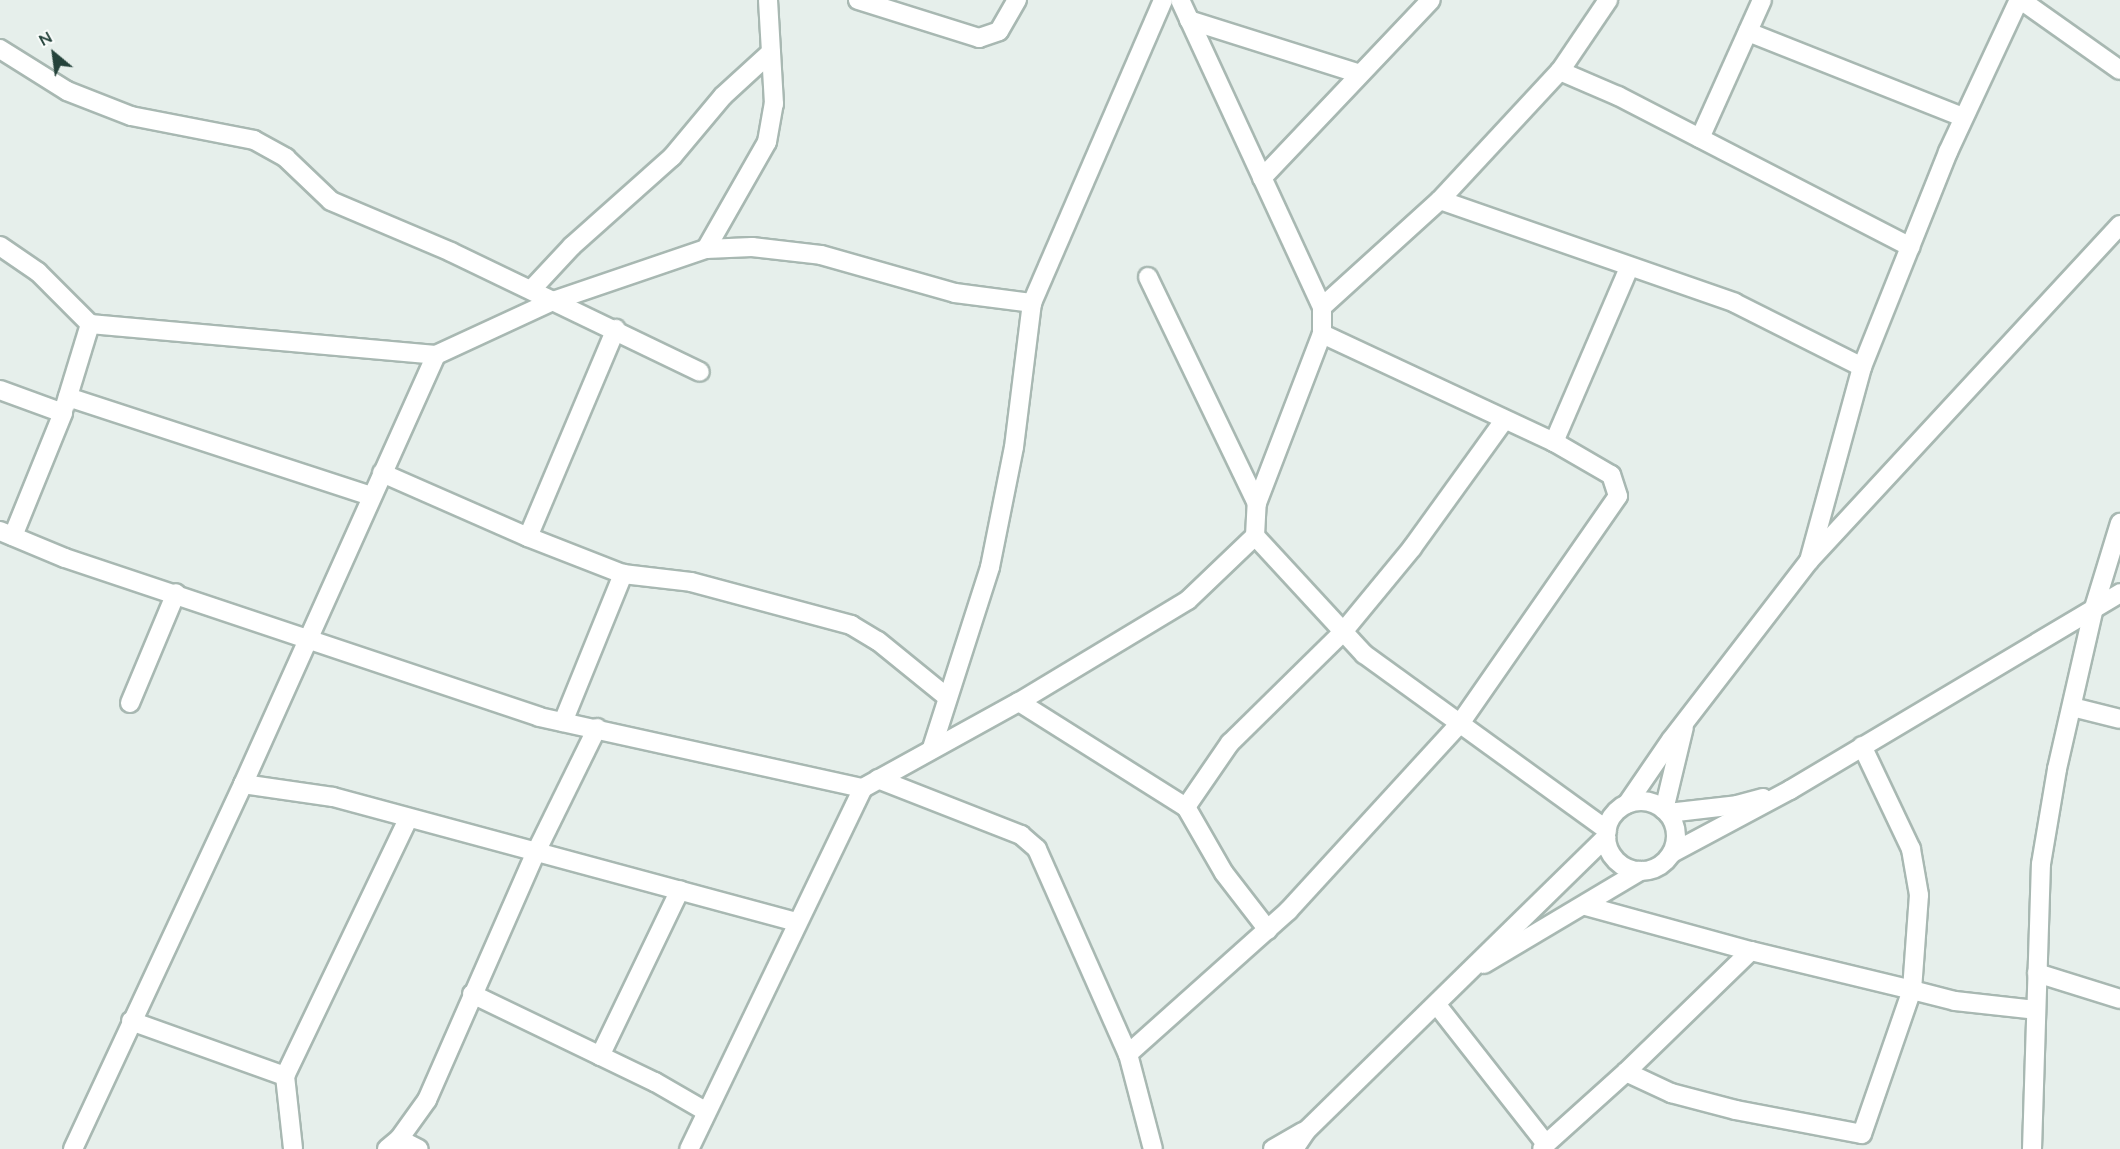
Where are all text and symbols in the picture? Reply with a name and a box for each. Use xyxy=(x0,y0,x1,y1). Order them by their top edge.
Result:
north arrow xyxy=(24,24,84,84)
text: N xyxy=(35,27,55,49)

